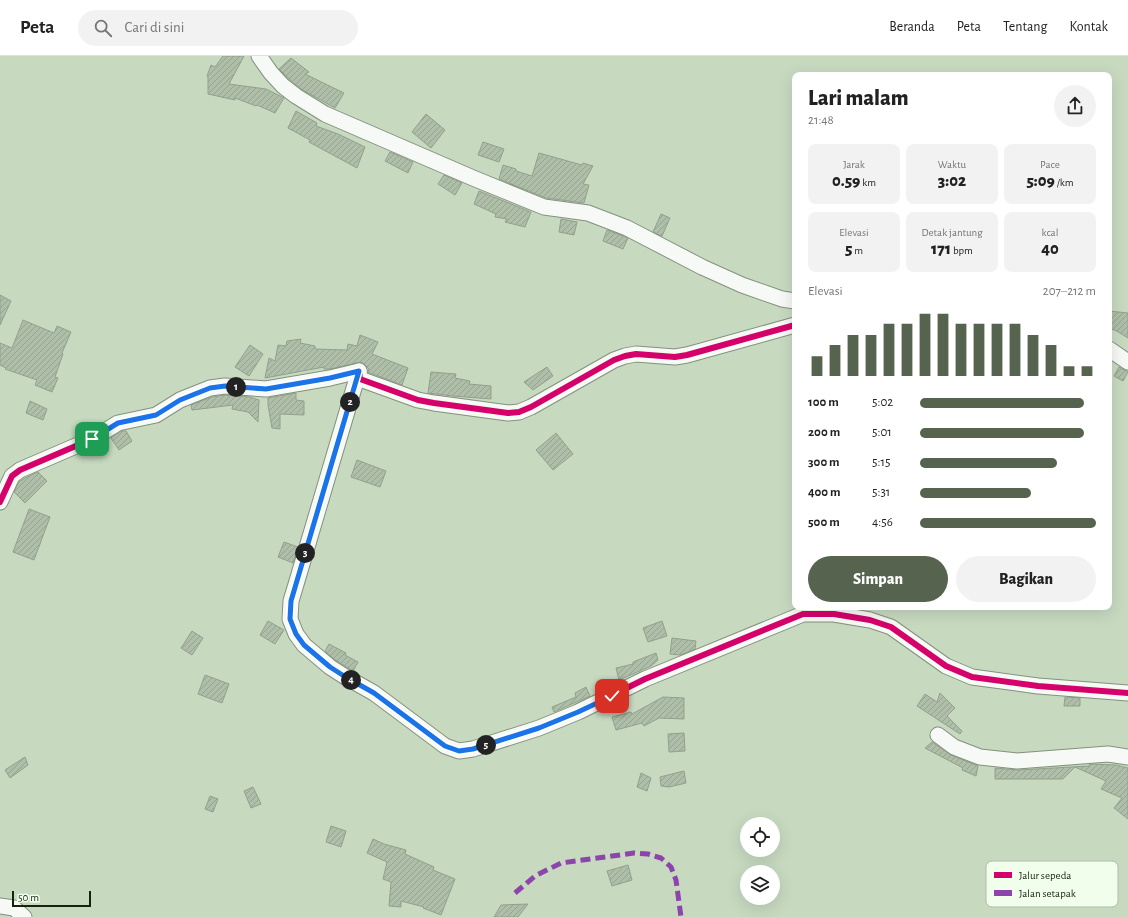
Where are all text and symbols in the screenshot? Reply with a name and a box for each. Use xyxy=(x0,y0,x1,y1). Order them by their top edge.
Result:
search box xyxy=(78,10,358,46)
icon: search xyxy=(92,17,114,39)
text: Peta xyxy=(20,18,54,37)
text: Cari di sini xyxy=(124,20,184,35)
text: Beranda xyxy=(889,20,935,34)
text: Peta xyxy=(957,20,981,34)
text: Tentang xyxy=(1003,20,1047,34)
text: Kontak xyxy=(1069,20,1108,34)
button: share xyxy=(1054,85,1096,127)
text: Lari malam xyxy=(808,87,909,109)
text: 21:48 xyxy=(808,114,834,127)
text: Jarak xyxy=(843,159,865,170)
text: Waktu xyxy=(938,159,966,170)
text: Pace xyxy=(1040,159,1060,170)
text: 0.59 xyxy=(832,172,860,189)
text: 3:02 xyxy=(938,172,966,189)
text: 5:09 xyxy=(1026,172,1055,189)
text: km xyxy=(860,177,876,188)
text: /km xyxy=(1055,177,1074,188)
text: Elevasi xyxy=(839,227,869,238)
text: Detak jantung xyxy=(921,227,983,238)
text: kcal xyxy=(1042,227,1058,238)
text: 5 xyxy=(845,240,852,257)
text: 171 xyxy=(931,240,951,257)
text: 40 xyxy=(1041,240,1059,257)
text: m xyxy=(852,245,863,256)
text: bpm xyxy=(951,245,973,256)
text: Elevasi xyxy=(808,285,843,298)
text: 207–212 m xyxy=(1043,285,1096,298)
pin: 1 xyxy=(226,377,246,397)
text: 1 xyxy=(234,381,238,392)
pin: 2 xyxy=(340,392,360,412)
text: 2 xyxy=(347,396,353,407)
text: 100 m xyxy=(808,396,839,409)
text: 5:02 xyxy=(872,396,893,409)
pin xyxy=(75,422,109,456)
text: 200 m xyxy=(808,426,840,439)
text: 5:01 xyxy=(872,426,892,439)
icon: arrive xyxy=(81,428,103,450)
text: 300 m xyxy=(808,456,840,469)
text: 5:15 xyxy=(872,456,890,469)
text: 400 m xyxy=(808,486,841,499)
text: 5:31 xyxy=(872,486,890,499)
text: 500 m xyxy=(808,516,840,529)
text: 4:56 xyxy=(872,516,893,529)
pin: 3 xyxy=(295,543,315,563)
text: 3 xyxy=(303,547,307,558)
button: Simpan xyxy=(808,556,948,602)
button: Bagikan xyxy=(956,556,1096,602)
pin: 4 xyxy=(341,670,361,690)
text: 4 xyxy=(348,674,354,685)
pin xyxy=(595,679,629,713)
icon: check xyxy=(601,685,623,707)
pin: 5 xyxy=(476,735,496,755)
text: 5 xyxy=(484,739,488,750)
map controls xyxy=(740,817,780,905)
button: locate xyxy=(740,817,780,857)
legend xyxy=(986,861,1118,907)
button: layers xyxy=(740,865,780,905)
text: Jalur sepeda xyxy=(1019,870,1071,881)
text: Jalan setapak xyxy=(1019,888,1076,899)
scale bar xyxy=(12,889,91,908)
text: 50 m xyxy=(18,892,39,903)

